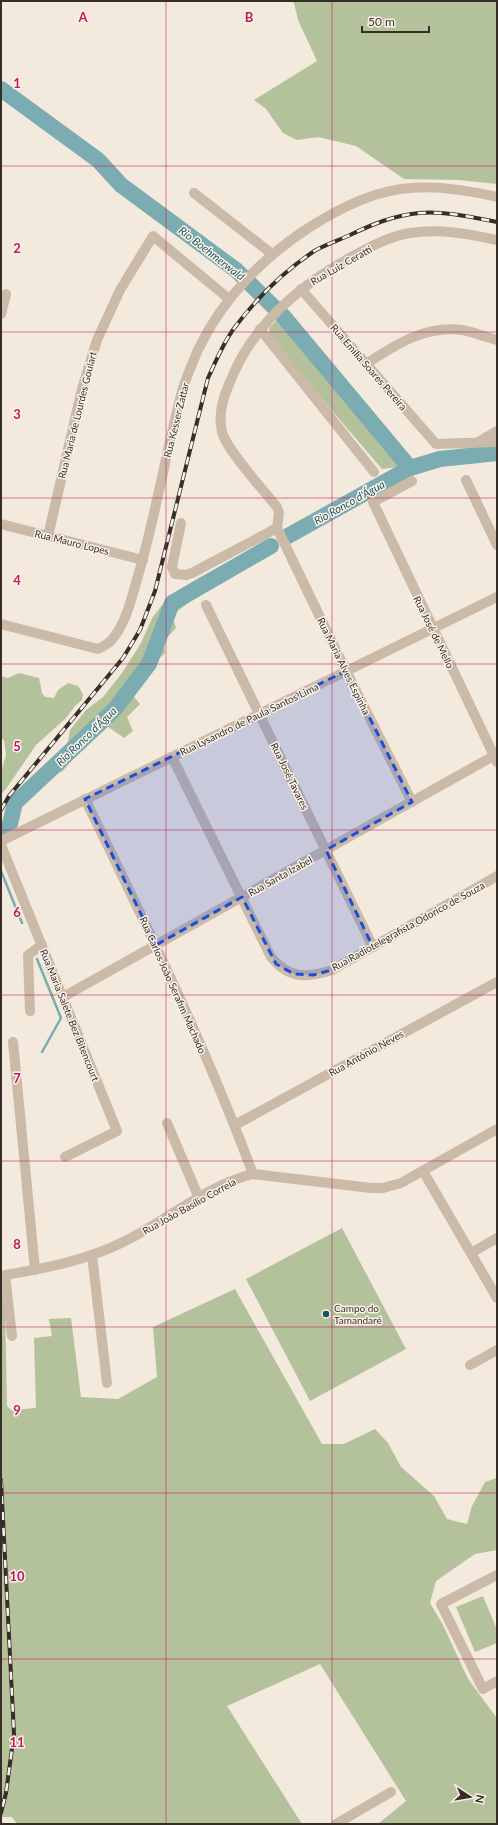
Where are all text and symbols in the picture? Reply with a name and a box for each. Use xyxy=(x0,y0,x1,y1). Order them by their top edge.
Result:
scale bar xyxy=(362,8,429,34)
text: A xyxy=(77,9,88,25)
text: B xyxy=(245,9,254,25)
text: 50 m xyxy=(368,14,395,29)
text: 1 xyxy=(13,75,21,91)
water label: Rio Boehmerwald xyxy=(177,223,248,283)
text: 2 xyxy=(13,240,21,256)
street label: Rua Luiz Ceratti xyxy=(308,243,374,287)
street label: Rua Emília Soares Pereira xyxy=(328,321,410,413)
street label: Rua Maria de Lourdes Goulart xyxy=(55,350,99,480)
street label: Rua Kesser Zattar xyxy=(161,381,191,459)
text: 3 xyxy=(13,406,21,422)
water label: Rio Ronco d'Água xyxy=(311,477,387,527)
street label: Rua Mauro Lopes xyxy=(34,527,110,557)
text: 4 xyxy=(13,572,21,588)
street label: Rua José de Mello xyxy=(411,594,457,670)
street label: Rua Maria Alves Espinha xyxy=(315,615,373,717)
street label: Rua Lysandro de Paula Santos Lima xyxy=(178,680,320,758)
water label: Rio Ronco d'Água xyxy=(53,704,119,768)
text: 5 xyxy=(13,738,21,754)
street label: Rua José Tavares xyxy=(269,740,311,812)
street label: Rua Santa Izabel xyxy=(246,853,314,899)
street label: Rua Radiotelegrafista Odorico de Souza xyxy=(329,879,487,973)
text: 6 xyxy=(13,904,21,920)
street label: Rua Carlos João Serafim Machado xyxy=(137,915,209,1056)
street label: Rua Maria Salete Bez Bitencourt xyxy=(38,947,102,1083)
street label: Rua Antônio Neves xyxy=(326,1027,406,1079)
text: 7 xyxy=(13,1070,21,1086)
street label: Rua João Basílio Correia xyxy=(140,1175,238,1237)
text: 8 xyxy=(13,1236,21,1252)
place label: Campo do Tamandaré xyxy=(334,1302,382,1326)
marker: Campo do Tamandaré xyxy=(321,1309,331,1319)
text: 9 xyxy=(13,1402,21,1418)
text: 10 xyxy=(9,1568,25,1584)
text: 11 xyxy=(9,1734,25,1750)
north arrow xyxy=(450,1777,490,1817)
text: N xyxy=(473,1794,488,1805)

